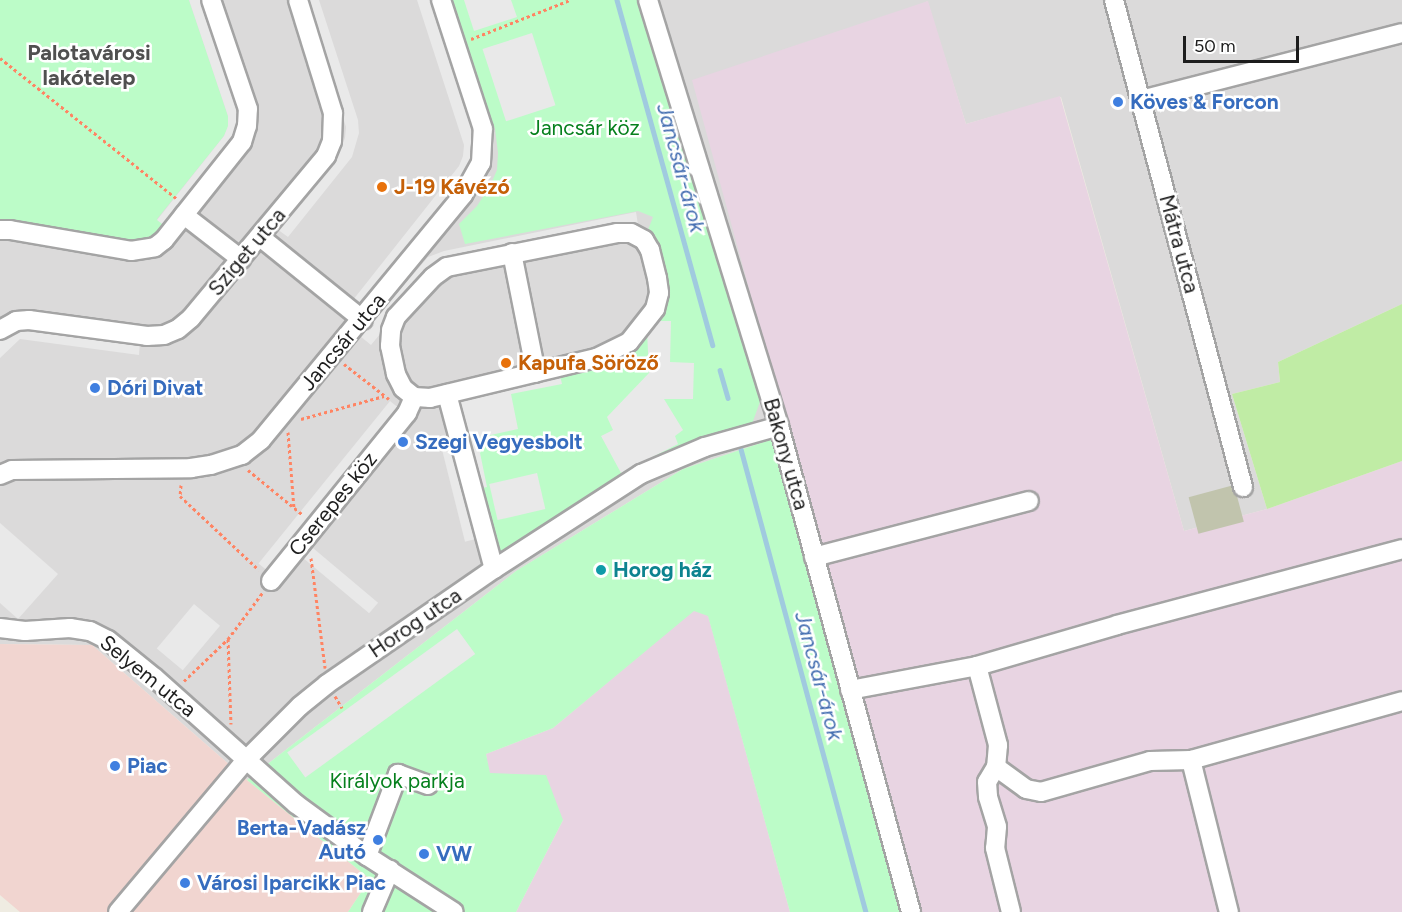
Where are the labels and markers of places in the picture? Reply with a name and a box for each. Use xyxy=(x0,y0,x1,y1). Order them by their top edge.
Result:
place label: Köves & Forcon xyxy=(1130,89,1279,115)
marker: Köves & Forcon xyxy=(1111,95,1125,109)
place label: J-19 Kávézó xyxy=(394,174,510,200)
marker: J-19 Kávézó xyxy=(375,180,389,194)
place label: Kapufa Söröző xyxy=(518,350,659,376)
marker: Kapufa Söröző xyxy=(499,356,513,370)
place label: Dóri Divat xyxy=(107,375,204,401)
marker: Dóri Divat xyxy=(88,381,102,395)
place label: Szegi Vegyesbolt xyxy=(415,429,583,455)
marker: Szegi Vegyesbolt xyxy=(396,435,410,449)
place label: Horog ház xyxy=(613,557,712,583)
marker: Horog ház xyxy=(594,563,608,577)
place label: Piac xyxy=(127,753,168,779)
marker: Piac xyxy=(108,759,122,773)
place label: Berta-Vadász Autó xyxy=(237,815,366,865)
marker: Berta-Vadász Autó xyxy=(371,833,385,847)
place label: VW xyxy=(436,841,472,867)
marker: VW xyxy=(417,847,431,861)
place label: Városi Iparcikk Piac xyxy=(197,870,386,896)
marker: Városi Iparcikk Piac xyxy=(178,876,192,890)

